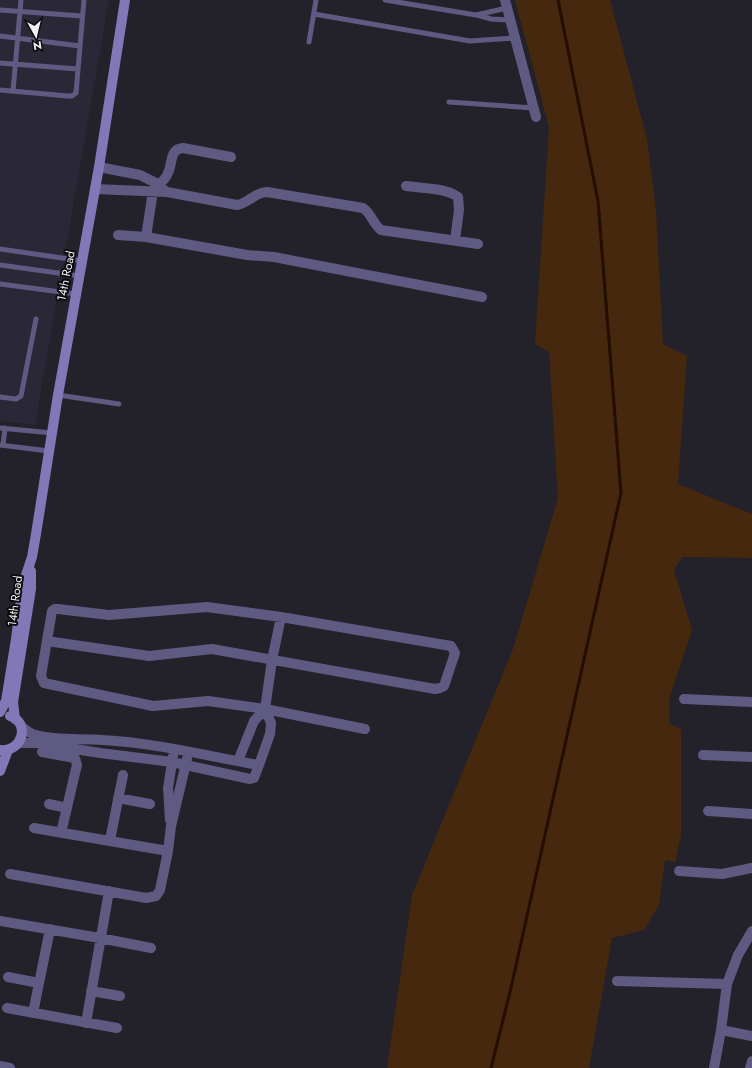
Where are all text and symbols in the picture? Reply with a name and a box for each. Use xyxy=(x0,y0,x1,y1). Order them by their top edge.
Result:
north arrow xyxy=(16,16,56,56)
text: N xyxy=(32,37,43,54)
street label: 14th Road xyxy=(52,249,80,303)
street label: 14th Road xyxy=(3,575,27,627)

